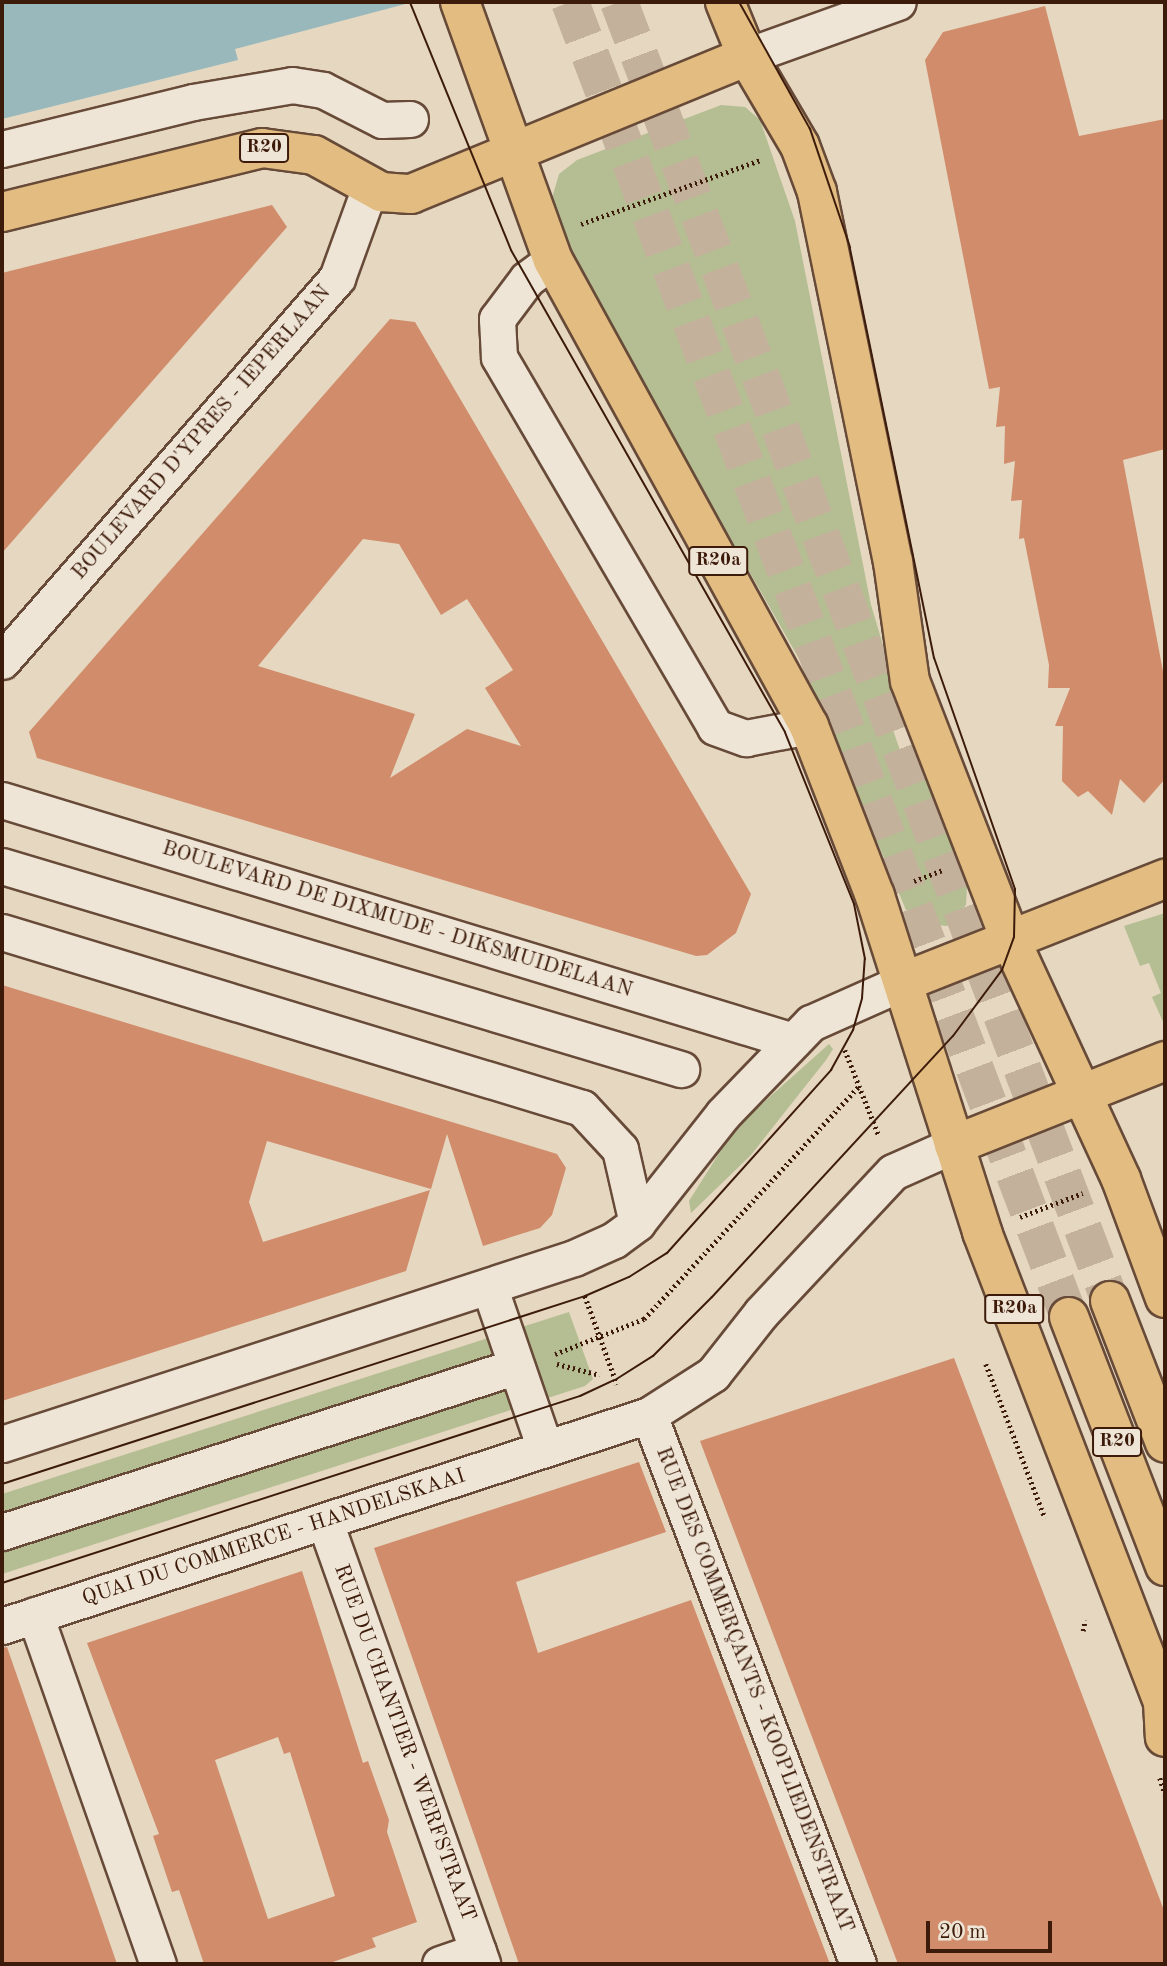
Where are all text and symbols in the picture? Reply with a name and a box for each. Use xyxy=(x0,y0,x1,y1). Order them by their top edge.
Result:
road number: R20 xyxy=(238,132,290,164)
street label: BOULEVARD D'YPRES - IEPERLAAN xyxy=(67,281,337,585)
road number: R20a xyxy=(686,546,750,576)
street label: BOULEVARD DE DIXMUDE - DIKSMUIDELAAN xyxy=(159,836,635,1004)
road number: R20a xyxy=(982,1294,1046,1324)
road number: R20 xyxy=(1091,1426,1143,1458)
street label: RUE DES COMMERÇANTS - KOOPLIEDENSTRAAT xyxy=(649,1444,859,1936)
street label: QUAI DU COMMERCE - HANDELSKAAI xyxy=(79,1464,469,1612)
street label: RUE DU CHANTIER - WERFSTRAAT xyxy=(327,1561,481,1925)
scale bar xyxy=(929,1906,1055,1950)
text: 20 m xyxy=(939,1922,986,1943)

